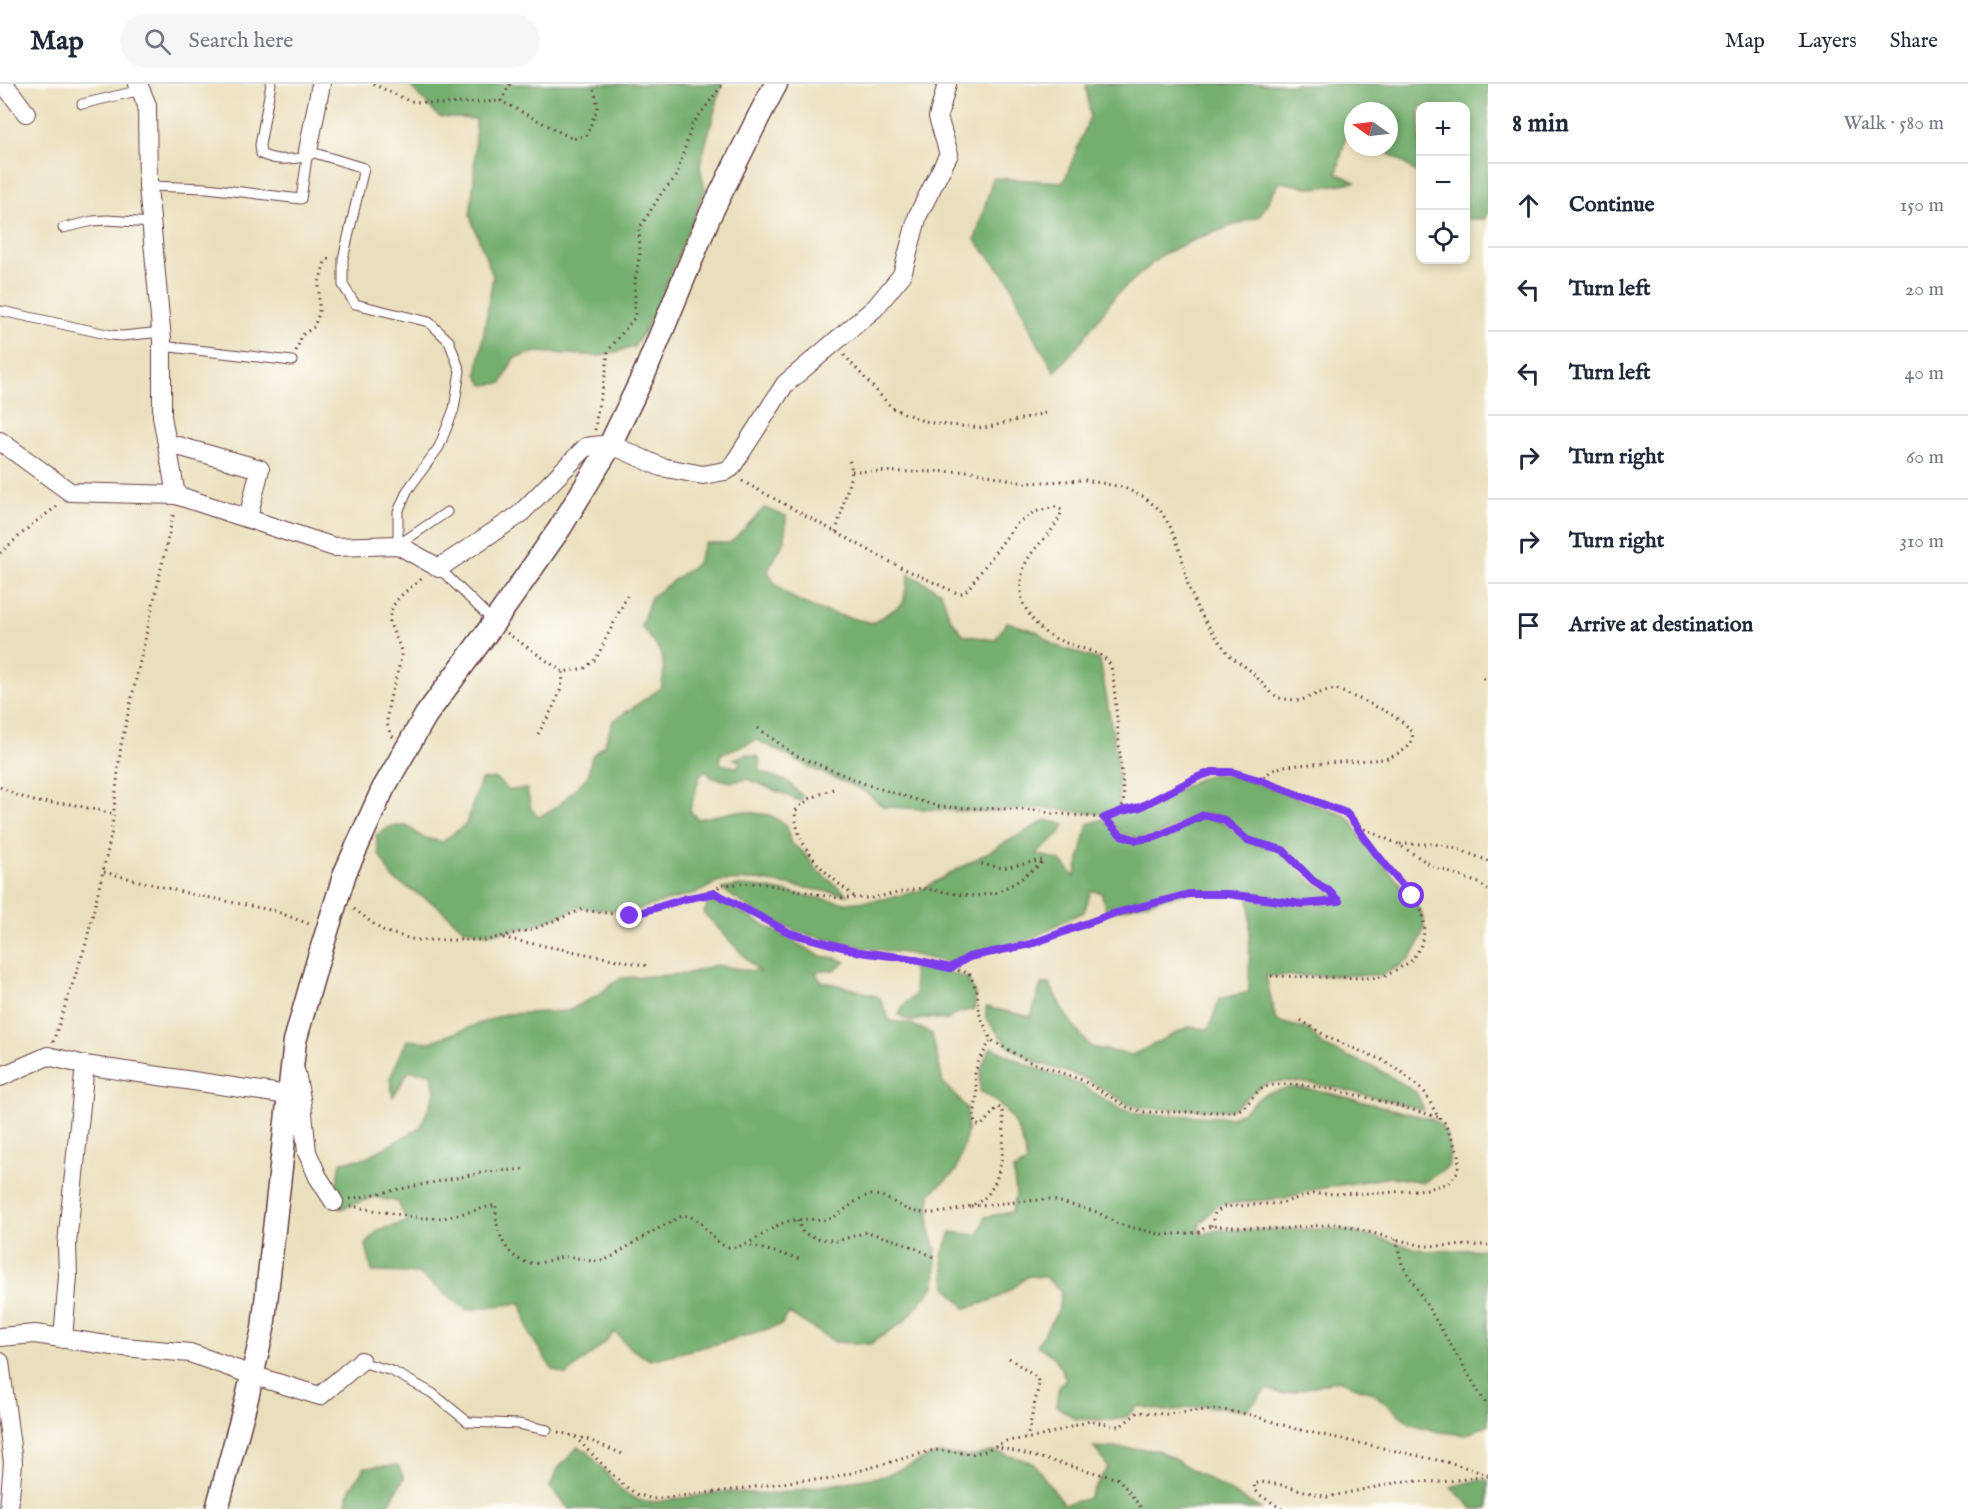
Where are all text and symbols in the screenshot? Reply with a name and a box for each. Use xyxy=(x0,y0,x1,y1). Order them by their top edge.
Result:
search box xyxy=(120,14,540,68)
text: Map xyxy=(30,24,84,59)
icon: search xyxy=(141,25,174,58)
text: Search here xyxy=(189,27,293,55)
text: Map xyxy=(1725,28,1765,55)
text: Layers xyxy=(1798,28,1857,55)
text: Share xyxy=(1890,28,1938,55)
north arrow xyxy=(1344,102,1398,156)
map controls xyxy=(1416,102,1470,264)
button: + xyxy=(1416,102,1470,156)
text: 8 min xyxy=(1512,107,1569,140)
text: Walk · 580 m xyxy=(1843,111,1944,136)
button: − xyxy=(1416,156,1470,210)
icon: ahead xyxy=(1512,189,1545,222)
text: Continue xyxy=(1569,191,1655,219)
text: 150 m xyxy=(1900,193,1944,218)
button: locate xyxy=(1416,210,1470,264)
icon: left xyxy=(1512,273,1545,306)
text: Turn left xyxy=(1569,275,1651,303)
text: 20 m xyxy=(1905,277,1944,302)
icon: left xyxy=(1512,357,1545,390)
text: Turn left xyxy=(1569,359,1651,387)
text: 40 m xyxy=(1905,361,1944,386)
icon: right xyxy=(1512,441,1545,474)
text: Turn right xyxy=(1569,443,1664,471)
text: 60 m xyxy=(1906,445,1944,470)
icon: right xyxy=(1512,525,1545,558)
text: Turn right xyxy=(1569,527,1664,555)
text: 310 m xyxy=(1900,529,1944,554)
icon: arrive xyxy=(1512,609,1545,642)
text: Arrive at destination xyxy=(1569,611,1753,639)
route start xyxy=(1398,882,1424,908)
route end xyxy=(616,902,642,928)

